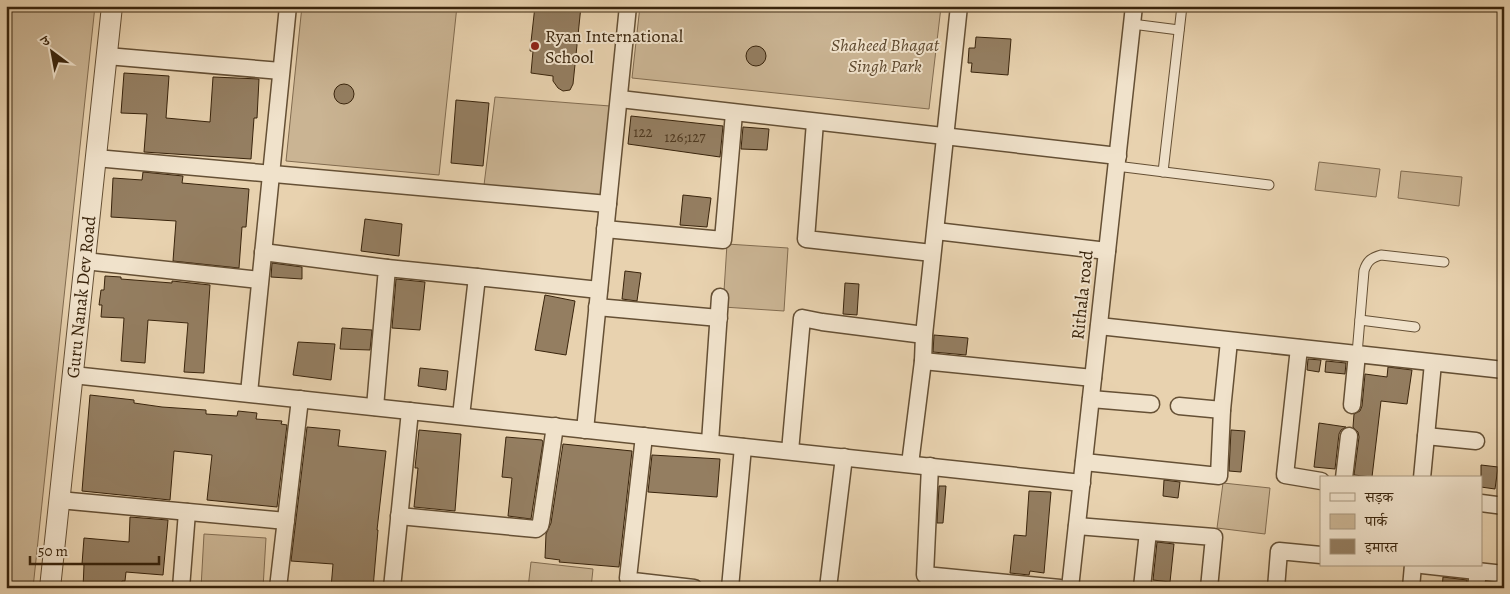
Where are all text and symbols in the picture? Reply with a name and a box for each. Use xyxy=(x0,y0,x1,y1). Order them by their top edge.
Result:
place label: Ryan International School xyxy=(545,24,684,69)
north arrow xyxy=(28,28,78,78)
text: उ xyxy=(36,31,54,52)
park label: Shaheed Bhagat Singh Park xyxy=(831,33,940,78)
marker: Ryan International School xyxy=(529,40,541,52)
house number: 122 xyxy=(633,122,653,142)
house number: 126;127 xyxy=(664,127,706,147)
street label: Guru Nanak Dev Road xyxy=(61,214,101,379)
street label: Rithala road xyxy=(1065,249,1099,341)
legend xyxy=(1320,476,1482,566)
text: सड़क xyxy=(1364,487,1394,507)
text: पार्क xyxy=(1364,511,1388,531)
scale bar xyxy=(30,534,159,566)
text: इमारत xyxy=(1364,537,1399,557)
text: 50 m xyxy=(38,541,68,561)

